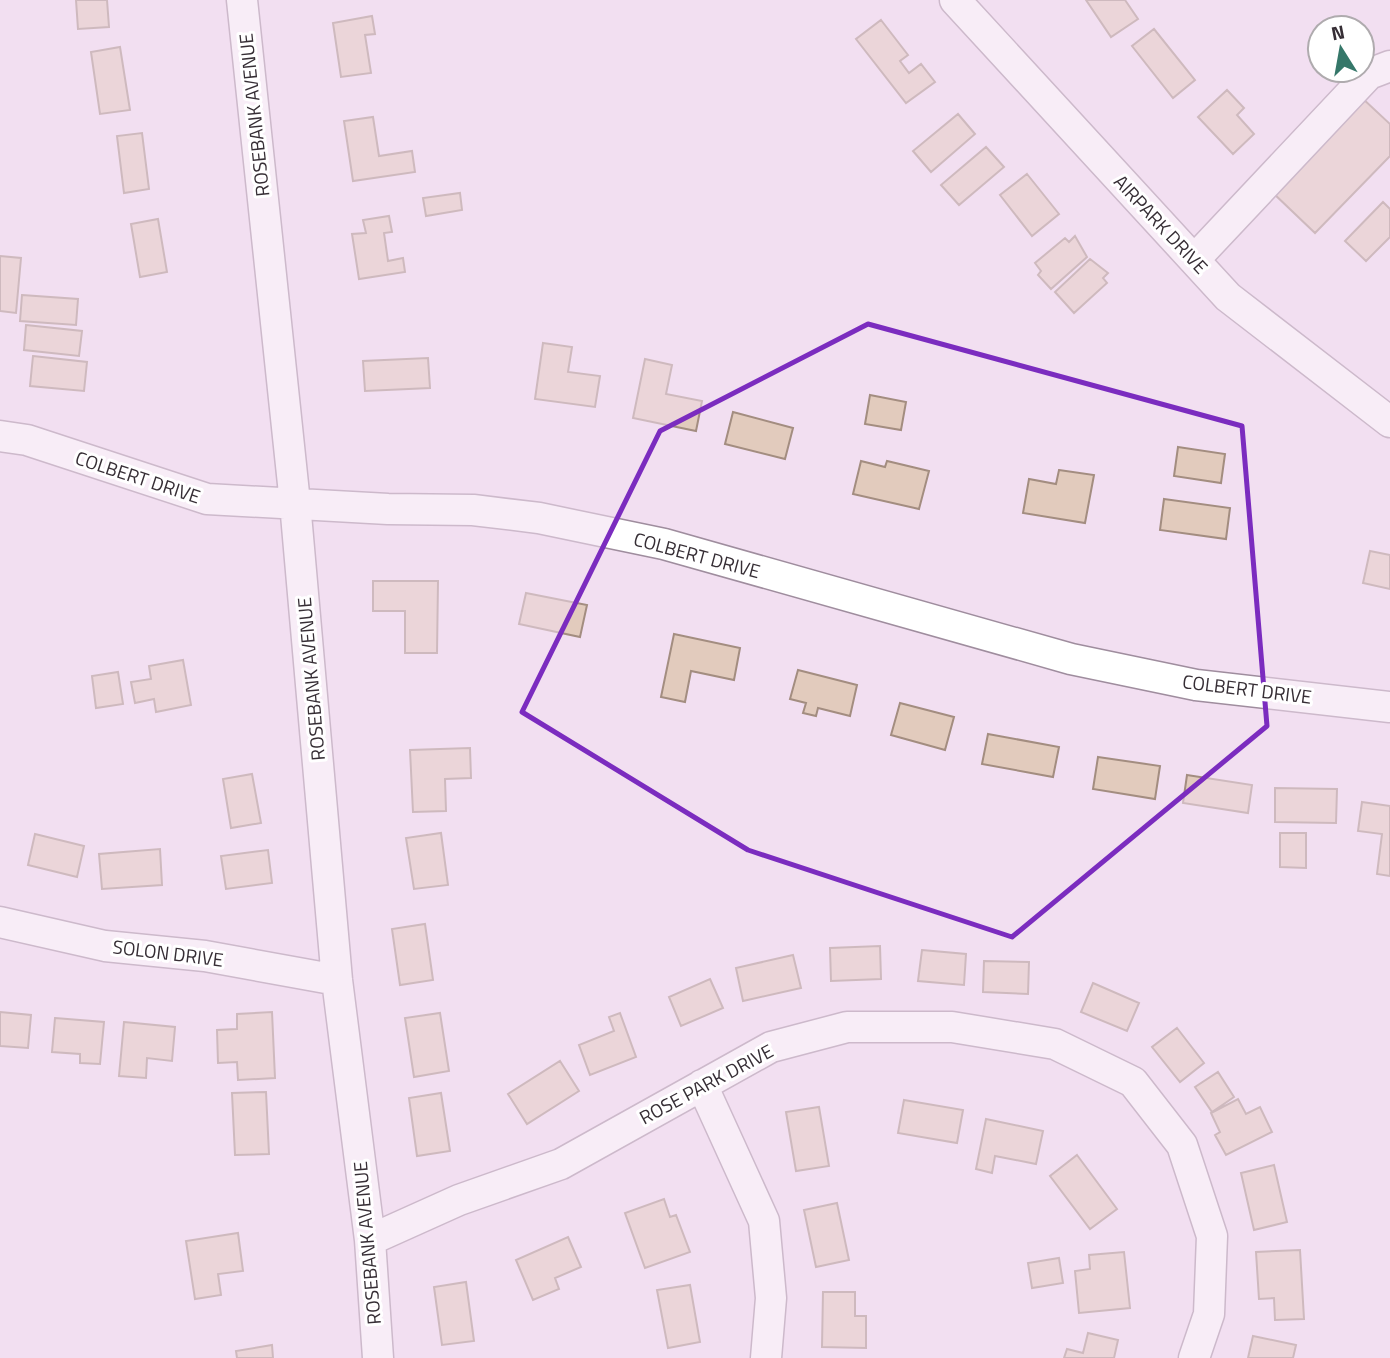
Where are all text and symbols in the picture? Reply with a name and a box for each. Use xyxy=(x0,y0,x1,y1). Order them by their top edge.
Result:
north arrow xyxy=(1306,14,1376,84)
text: N xyxy=(1328,16,1347,47)
street label: ROSEBANK AVENUE xyxy=(231,32,276,198)
street label: AIRPARK DRIVE xyxy=(1108,167,1215,280)
street label: COLBERT DRIVE xyxy=(72,443,204,510)
street label: COLBERT DRIVE xyxy=(631,524,764,585)
street label: ROSEBANK AVENUE xyxy=(289,596,332,762)
street label: COLBERT DRIVE xyxy=(1181,666,1313,711)
street label: SOLON DRIVE xyxy=(111,931,225,974)
street label: ROSE PARK DRIVE xyxy=(634,1036,778,1131)
street label: ROSEBANK AVENUE xyxy=(345,1160,388,1326)

